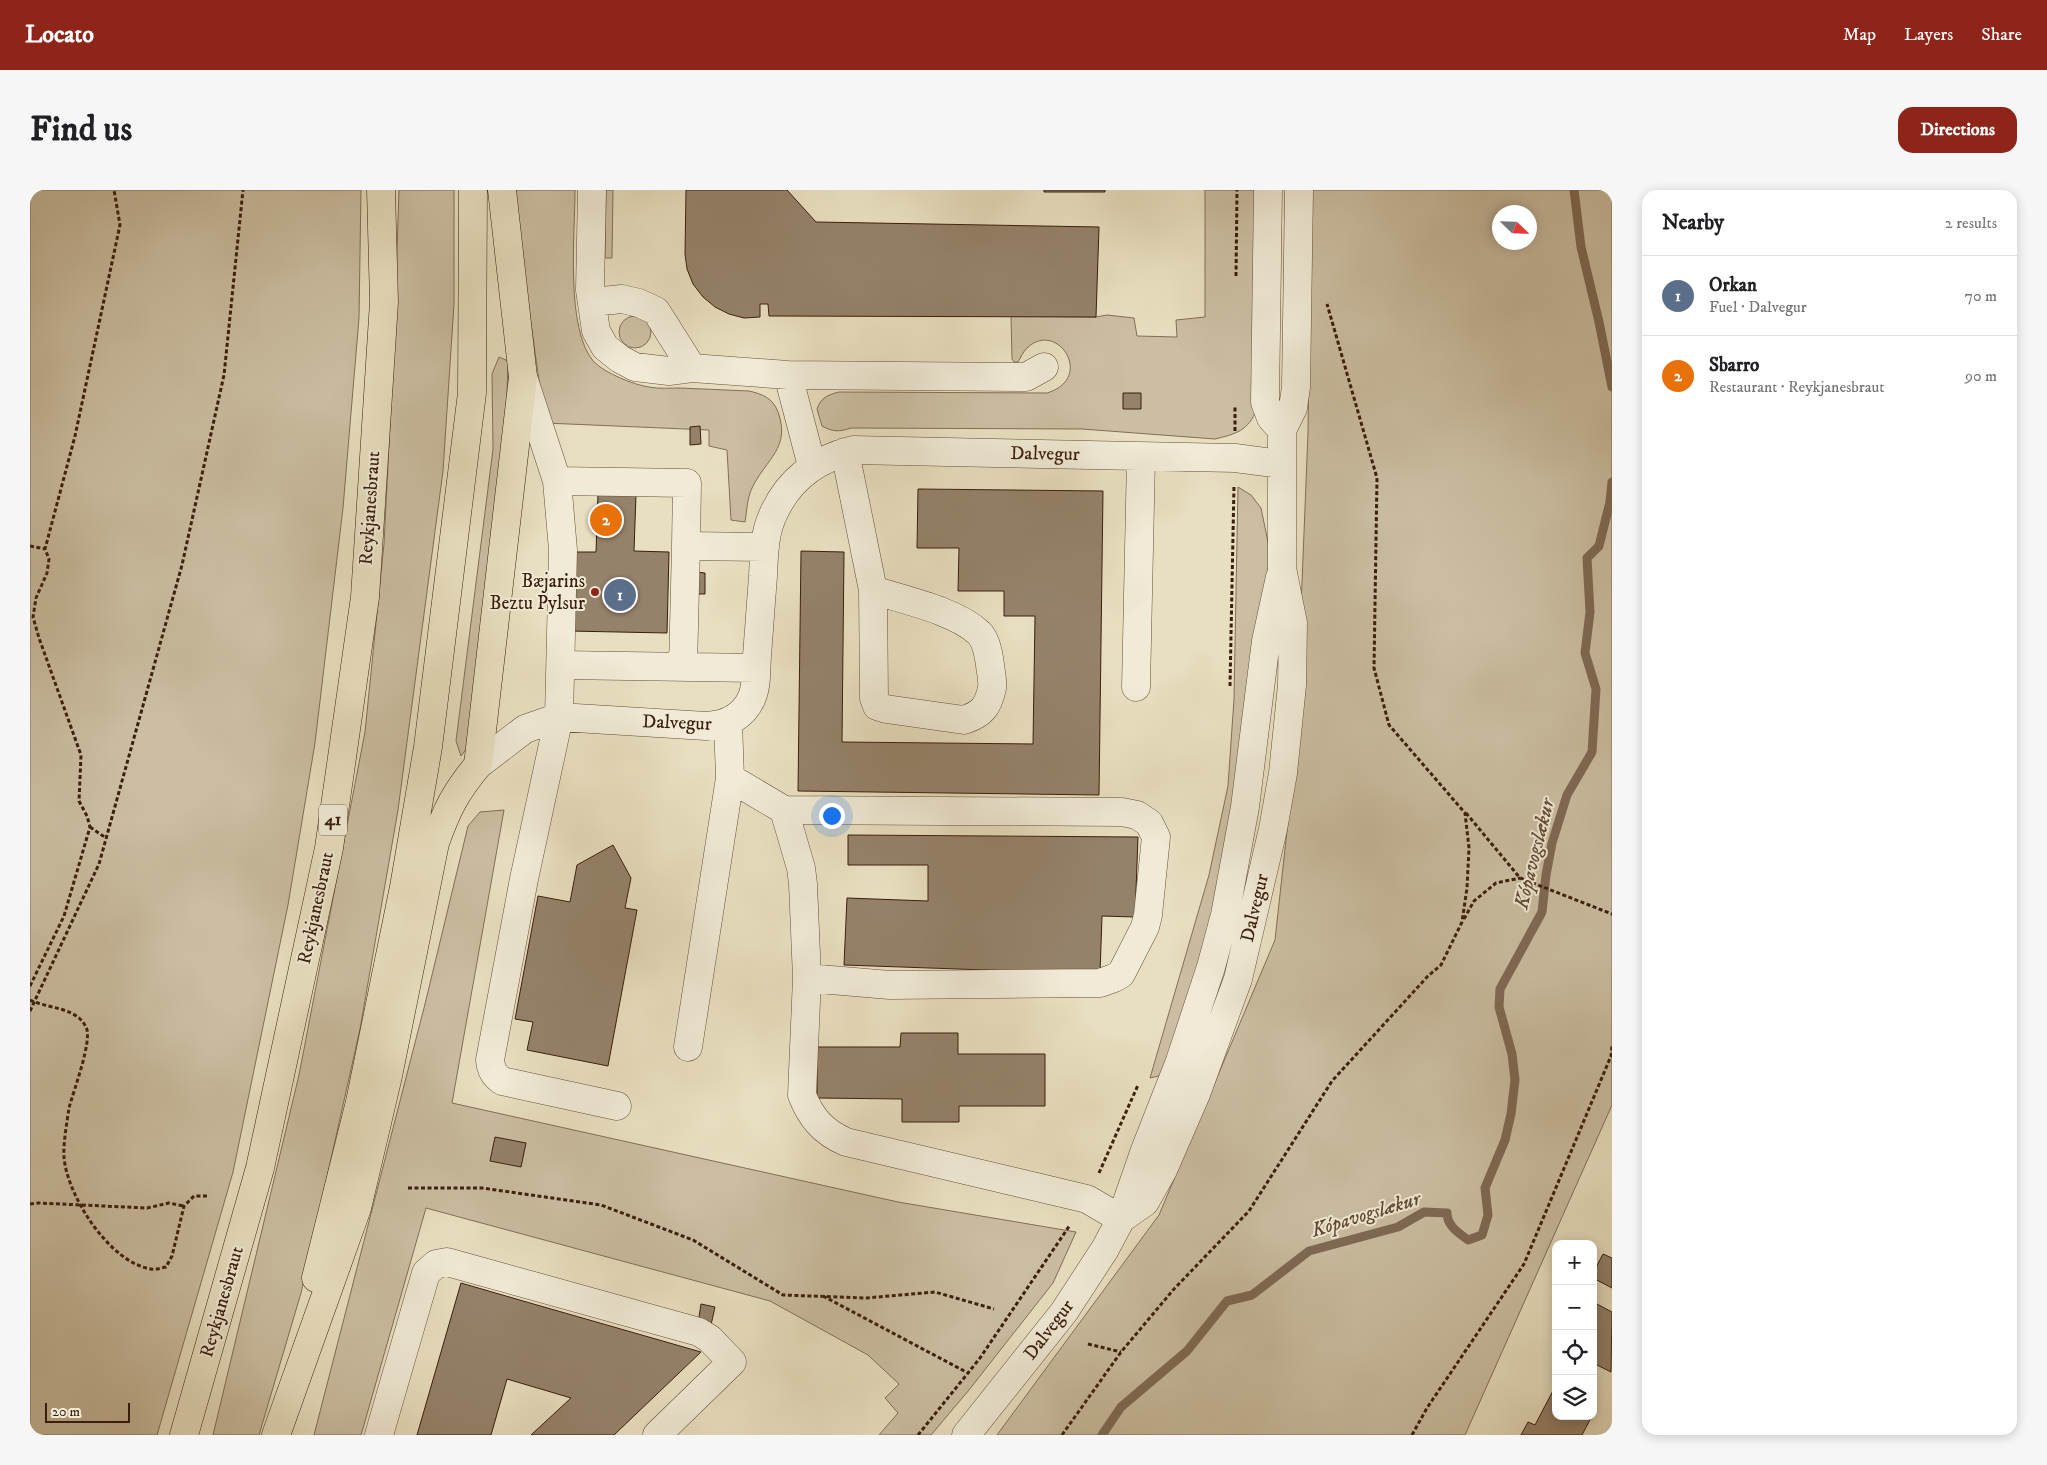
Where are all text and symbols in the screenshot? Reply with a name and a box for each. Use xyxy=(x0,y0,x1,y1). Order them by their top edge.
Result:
text: Locato xyxy=(25,20,94,50)
text: Map xyxy=(1843,24,1876,46)
text: Layers xyxy=(1904,24,1953,46)
text: Share xyxy=(1981,24,2022,46)
button: Directions xyxy=(1898,107,2017,153)
text: Find us xyxy=(30,108,132,152)
north arrow xyxy=(1492,205,1537,250)
text: Nearby xyxy=(1662,210,1724,236)
text: 2 results xyxy=(1945,213,1997,233)
text: Orkan xyxy=(1709,274,1757,297)
text: 1 xyxy=(1675,286,1681,306)
text: 70 m xyxy=(1965,286,1997,306)
text: Fuel · Dalvegur xyxy=(1709,297,1807,317)
text: Sbarro xyxy=(1709,354,1759,377)
text: 2 xyxy=(1674,366,1682,386)
text: 90 m xyxy=(1965,366,1997,386)
text: Restaurant · Reykjanesbraut xyxy=(1709,377,1884,397)
street label: Dalvegur xyxy=(1010,442,1080,466)
street label: Reykjanesbraut xyxy=(355,450,385,566)
pin: 2 xyxy=(590,501,622,539)
place label: Bæjarins Beztu Pylsur xyxy=(490,570,585,615)
pin: 1 xyxy=(604,576,636,614)
marker: Bæjarins Beztu Pylsur xyxy=(589,586,601,598)
street label: Dalvegur xyxy=(642,710,712,736)
water label: Kópavogslækur xyxy=(1509,795,1561,913)
your location xyxy=(819,803,845,829)
road number: 41 xyxy=(319,804,347,836)
street label: Reykjanesbraut xyxy=(293,850,339,966)
street label: Dalvegur xyxy=(1236,872,1274,944)
water label: Kópavogslækur xyxy=(1308,1186,1425,1244)
map controls xyxy=(1552,1240,1597,1420)
button: + xyxy=(1552,1240,1597,1285)
street label: Reykjanesbraut xyxy=(195,1244,249,1360)
button: − xyxy=(1552,1285,1597,1330)
street label: Dalvegur xyxy=(1019,1295,1079,1365)
button: locate xyxy=(1552,1330,1597,1375)
button: layers xyxy=(1552,1375,1597,1420)
scale bar xyxy=(45,1400,130,1423)
text: 20 m xyxy=(52,1403,80,1421)

